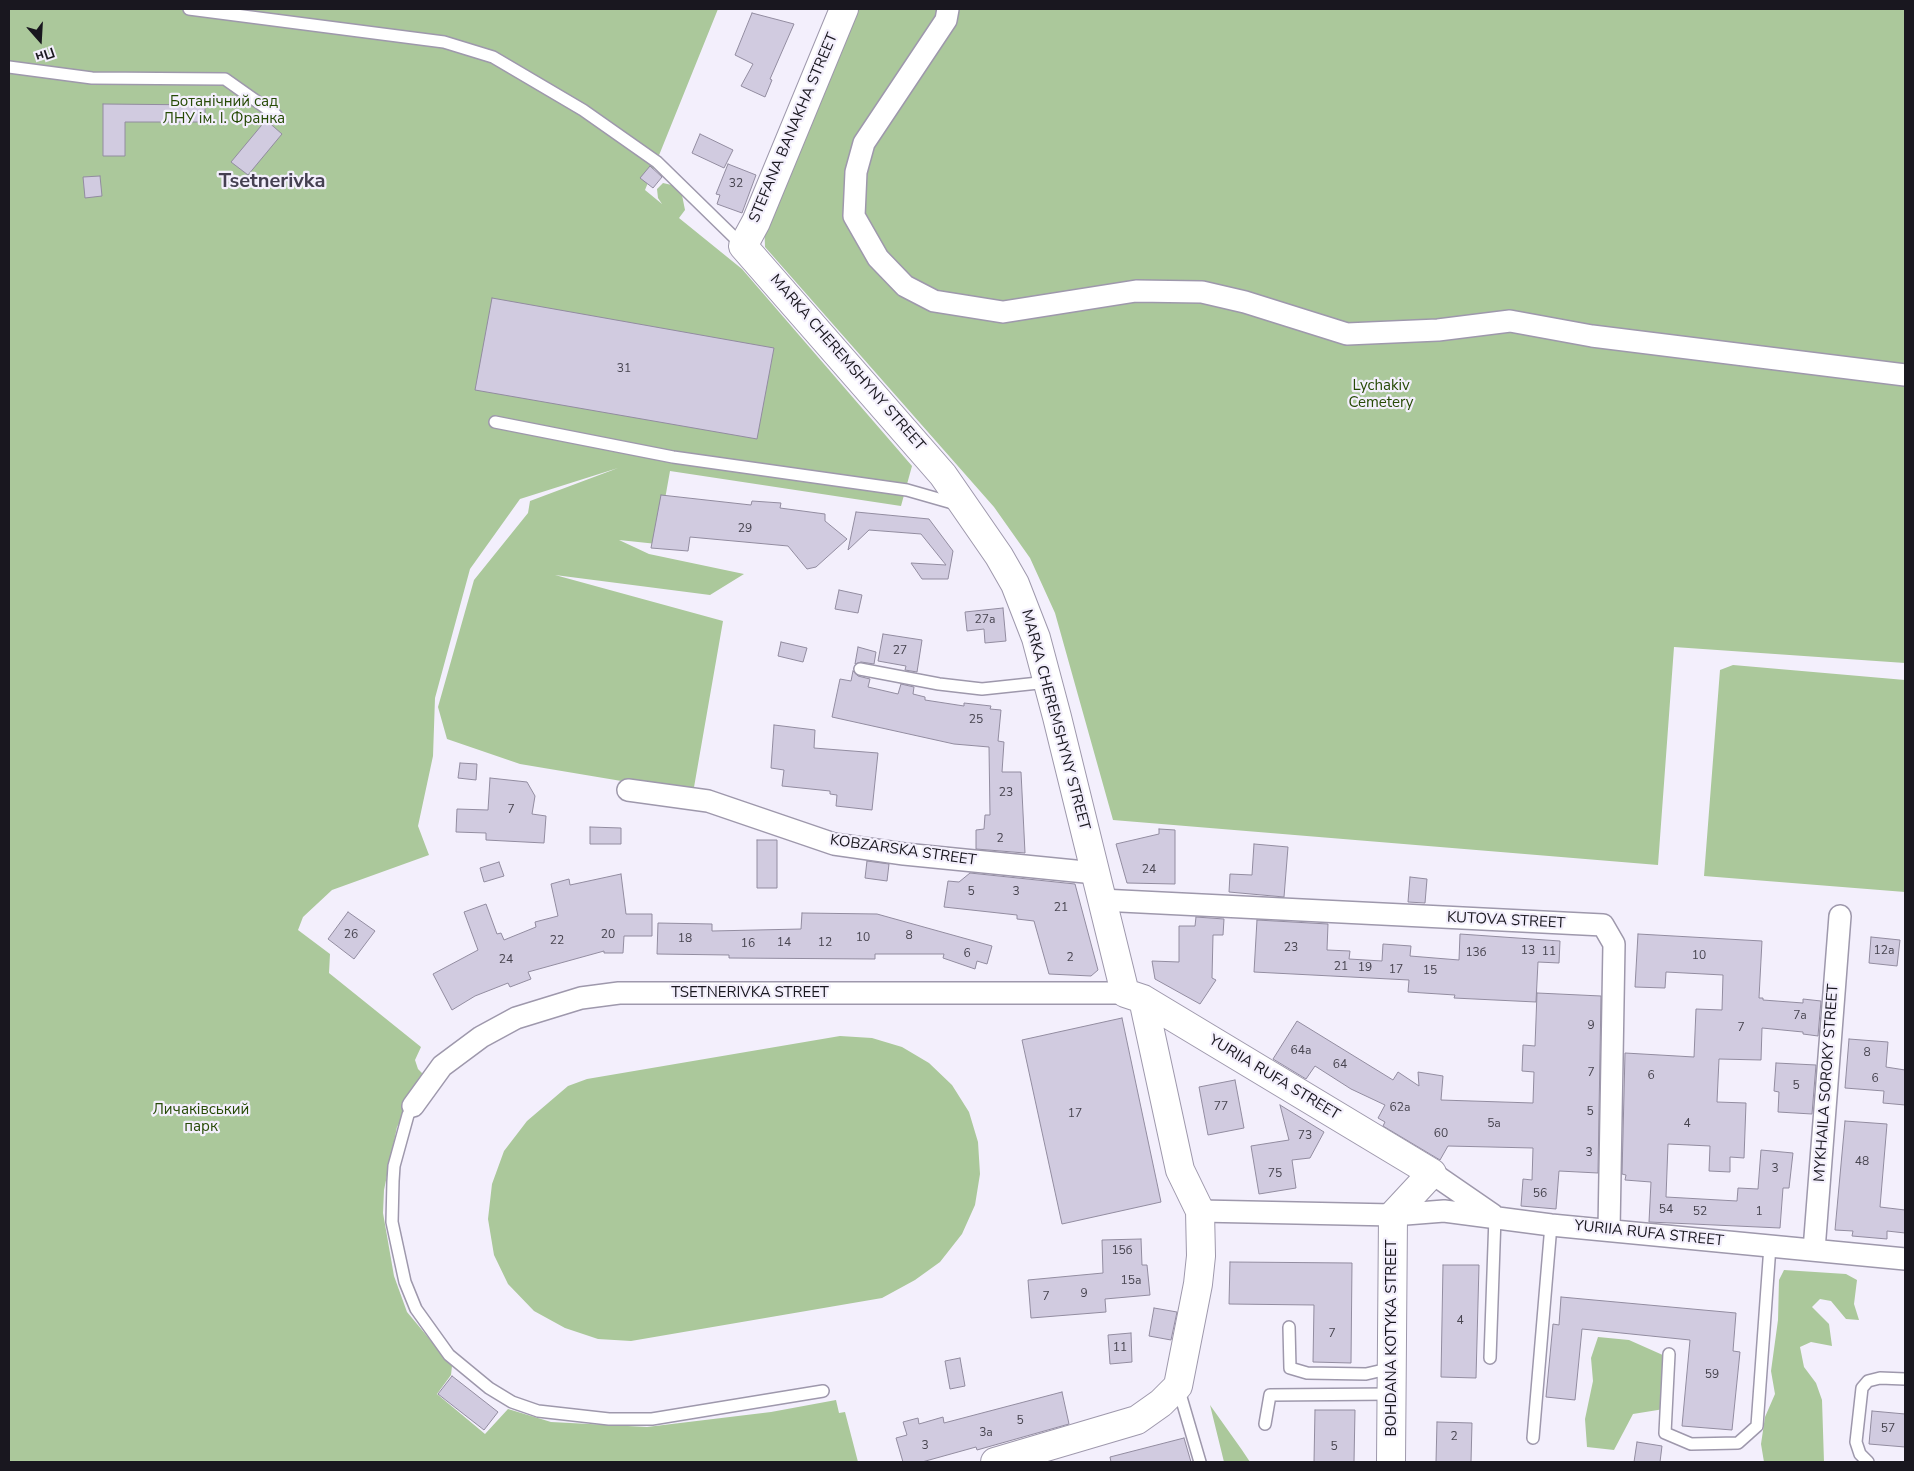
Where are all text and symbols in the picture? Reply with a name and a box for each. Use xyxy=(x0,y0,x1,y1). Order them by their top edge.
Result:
north arrow xyxy=(15,15,65,65)
street label: STEFANA BANAKHA STREET xyxy=(746,31,842,225)
text: Пн xyxy=(33,43,57,67)
park label: Ботанічний сад ЛНУ ім. І. Франка xyxy=(163,93,285,128)
district label: Tsetnerivka xyxy=(219,170,325,194)
house number: 32 xyxy=(729,177,743,191)
street label: MARKA CHEREMSHYNY STREET xyxy=(766,271,928,455)
house number: 31 xyxy=(617,362,631,376)
park label: Lychakiv Cemetery xyxy=(1348,377,1414,412)
house number: 29 xyxy=(738,522,752,536)
street label: MARKA CHEREMSHYNY STREET xyxy=(1017,608,1093,832)
house number: 27а xyxy=(975,613,995,627)
house number: 27 xyxy=(893,644,907,658)
house number: 25 xyxy=(969,713,983,727)
house number: 23 xyxy=(999,786,1013,800)
house number: 7 xyxy=(507,803,515,817)
street label: KOBZARSKA STREET xyxy=(829,832,977,870)
house number: 2 xyxy=(996,832,1004,846)
house number: 24 xyxy=(1142,863,1156,877)
house number: 5 xyxy=(967,885,975,899)
house number: 3 xyxy=(1012,885,1020,899)
house number: 21 xyxy=(1054,901,1068,915)
street label: KUTOVA STREET xyxy=(1446,909,1566,933)
house number: 26 xyxy=(344,928,358,942)
house number: 20 xyxy=(601,928,615,942)
house number: 8 xyxy=(905,929,913,943)
house number: 10 xyxy=(856,931,870,945)
house number: 18 xyxy=(678,932,692,946)
house number: 22 xyxy=(550,934,564,948)
house number: 14 xyxy=(777,936,791,950)
house number: 12 xyxy=(818,936,832,950)
house number: 16 xyxy=(741,937,755,951)
house number: 23 xyxy=(1284,941,1298,955)
house number: 13 xyxy=(1521,944,1535,958)
house number: 12а xyxy=(1874,944,1894,958)
house number: 11 xyxy=(1542,945,1556,959)
house number: 13б xyxy=(1465,946,1487,960)
house number: 6 xyxy=(963,947,971,961)
house number: 10 xyxy=(1692,949,1706,963)
house number: 2 xyxy=(1066,951,1074,965)
house number: 24 xyxy=(499,953,513,967)
house number: 21 xyxy=(1334,960,1348,974)
house number: 19 xyxy=(1358,961,1372,975)
house number: 17 xyxy=(1389,963,1403,977)
house number: 15 xyxy=(1423,964,1437,978)
street label: MYKHAILA SOROKY STREET xyxy=(1811,983,1843,1183)
street label: TSETNERIVKA STREET xyxy=(671,984,829,1002)
house number: 7а xyxy=(1793,1009,1807,1023)
house number: 9 xyxy=(1587,1019,1595,1033)
house number: 7 xyxy=(1737,1021,1745,1035)
street label: YURIIA RUFA STREET xyxy=(1205,1032,1343,1124)
house number: 64а xyxy=(1291,1044,1311,1058)
house number: 8 xyxy=(1863,1046,1871,1060)
house number: 64 xyxy=(1333,1058,1347,1072)
house number: 7 xyxy=(1587,1066,1595,1080)
house number: 6 xyxy=(1647,1069,1655,1083)
house number: 6 xyxy=(1871,1072,1879,1086)
house number: 5 xyxy=(1792,1079,1800,1093)
house number: 77 xyxy=(1214,1100,1228,1114)
park label: Личаківський парк xyxy=(153,1101,249,1136)
house number: 62а xyxy=(1390,1101,1410,1115)
house number: 5 xyxy=(1586,1105,1594,1119)
house number: 17 xyxy=(1068,1107,1082,1121)
house number: 5а xyxy=(1487,1117,1501,1131)
house number: 4 xyxy=(1683,1117,1691,1131)
house number: 60 xyxy=(1434,1127,1448,1141)
house number: 73 xyxy=(1298,1129,1312,1143)
house number: 3 xyxy=(1585,1146,1593,1160)
house number: 48 xyxy=(1855,1155,1869,1169)
house number: 3 xyxy=(1771,1162,1779,1176)
house number: 75 xyxy=(1268,1167,1282,1181)
house number: 56 xyxy=(1533,1187,1547,1201)
house number: 54 xyxy=(1659,1203,1673,1217)
house number: 52 xyxy=(1693,1205,1707,1219)
house number: 1 xyxy=(1755,1205,1763,1219)
street label: YURIIA RUFA STREET xyxy=(1574,1217,1724,1251)
street label: BOHDANA KOTYKA STREET xyxy=(1383,1239,1401,1437)
house number: 15б xyxy=(1111,1244,1133,1258)
house number: 15а xyxy=(1121,1274,1141,1288)
house number: 9 xyxy=(1080,1287,1088,1301)
house number: 7 xyxy=(1042,1290,1050,1304)
house number: 4 xyxy=(1456,1314,1464,1328)
house number: 7 xyxy=(1328,1327,1336,1341)
house number: 11 xyxy=(1113,1341,1127,1355)
house number: 59 xyxy=(1705,1368,1719,1382)
house number: 5 xyxy=(1016,1414,1024,1428)
house number: 57 xyxy=(1881,1422,1895,1436)
house number: 3а xyxy=(979,1426,993,1440)
house number: 2 xyxy=(1450,1430,1458,1444)
house number: 3 xyxy=(921,1439,929,1453)
house number: 5 xyxy=(1330,1440,1338,1454)

